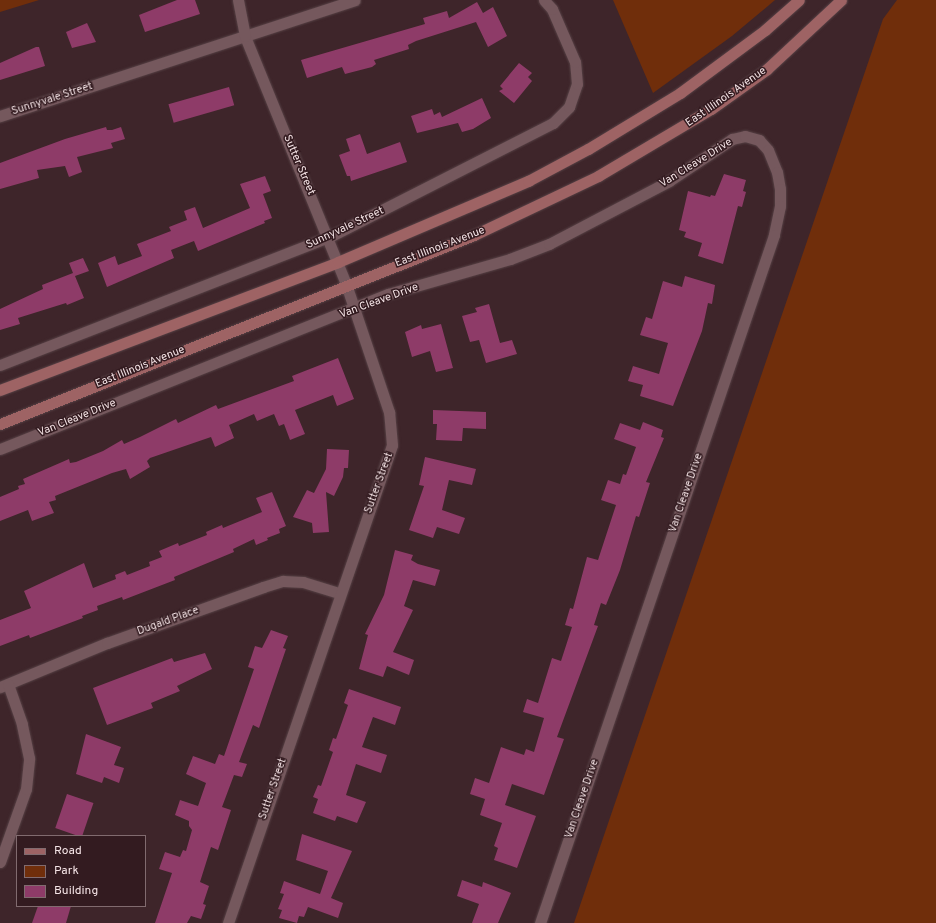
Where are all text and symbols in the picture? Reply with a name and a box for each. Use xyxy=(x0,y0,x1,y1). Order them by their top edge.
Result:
street label: East Illinois Avenue xyxy=(683,64,769,130)
street label: Sunnyvale Street xyxy=(10,80,94,118)
street label: Sutter Street xyxy=(280,133,318,197)
street label: Van Cleave Drive xyxy=(657,135,735,191)
street label: Sunnyvale Street xyxy=(304,204,386,252)
street label: East Illinois Avenue xyxy=(393,224,487,270)
street label: Van Cleave Drive xyxy=(338,281,420,321)
street label: East Illinois Avenue xyxy=(93,343,187,391)
street label: Van Cleave Drive xyxy=(36,396,118,440)
street label: Sutter Street xyxy=(362,451,396,515)
street label: Van Cleave Drive xyxy=(666,452,706,534)
street label: Dugald Place xyxy=(135,604,201,638)
street label: Sutter Street xyxy=(256,757,290,821)
street label: Van Cleave Drive xyxy=(562,758,602,840)
legend xyxy=(16,835,146,907)
text: Road xyxy=(54,843,82,859)
text: Park xyxy=(54,863,79,879)
text: Building xyxy=(54,883,98,899)

